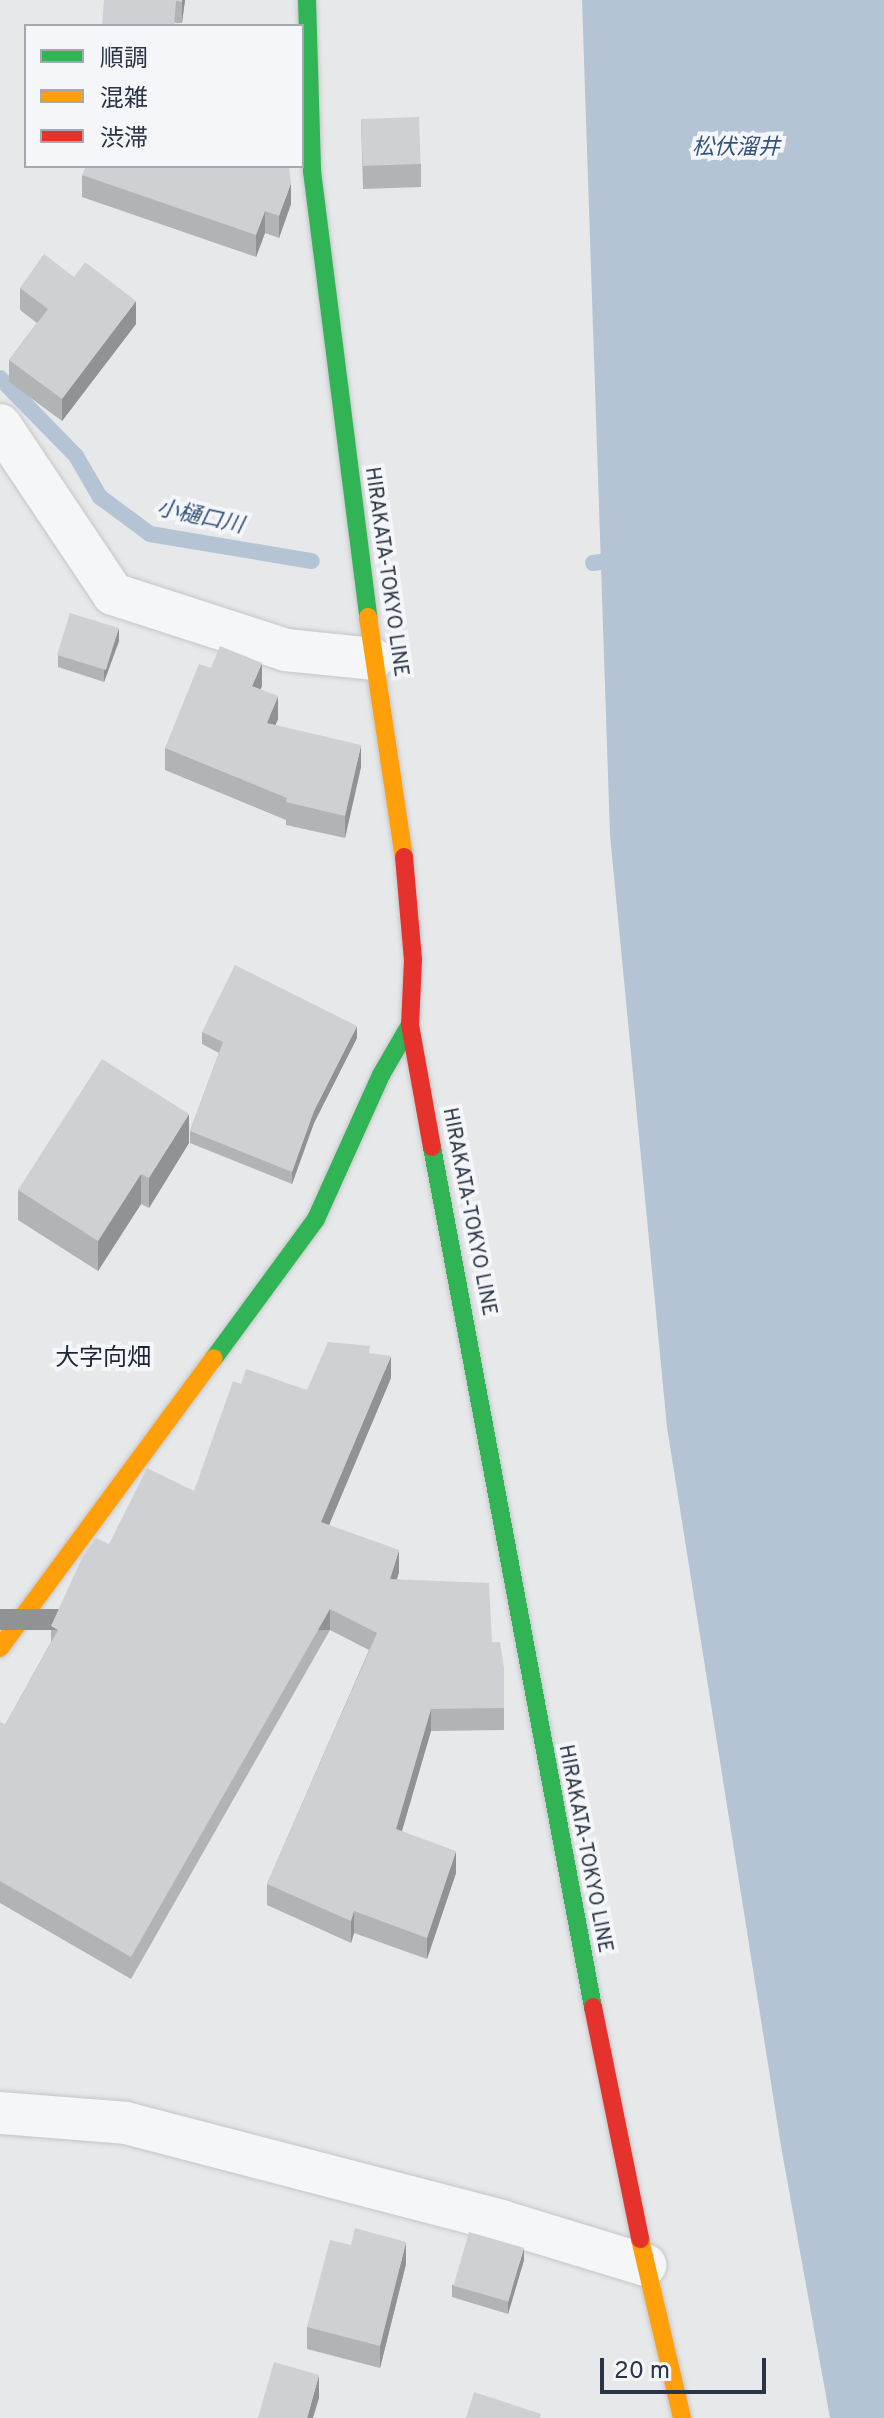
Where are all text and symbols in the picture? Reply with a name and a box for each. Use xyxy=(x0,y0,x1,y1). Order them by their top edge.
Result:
legend xyxy=(24,24,304,168)
text: 順調 xyxy=(100,45,148,75)
text: 混雑 xyxy=(100,85,148,115)
text: 渋滞 xyxy=(100,125,148,155)
water label: 松伏溜井 xyxy=(692,136,780,162)
street label: HIRAKATA-TOKYO LINE xyxy=(358,466,412,678)
water label: 小樋口川 xyxy=(154,496,246,540)
street label: HIRAKATA-TOKYO LINE xyxy=(436,1106,500,1318)
district label: 大字向畑 xyxy=(55,1346,151,1374)
street label: HIRAKATA-TOKYO LINE xyxy=(552,1743,616,1955)
scale bar xyxy=(604,2342,770,2392)
text: 20 m xyxy=(614,2357,670,2387)

